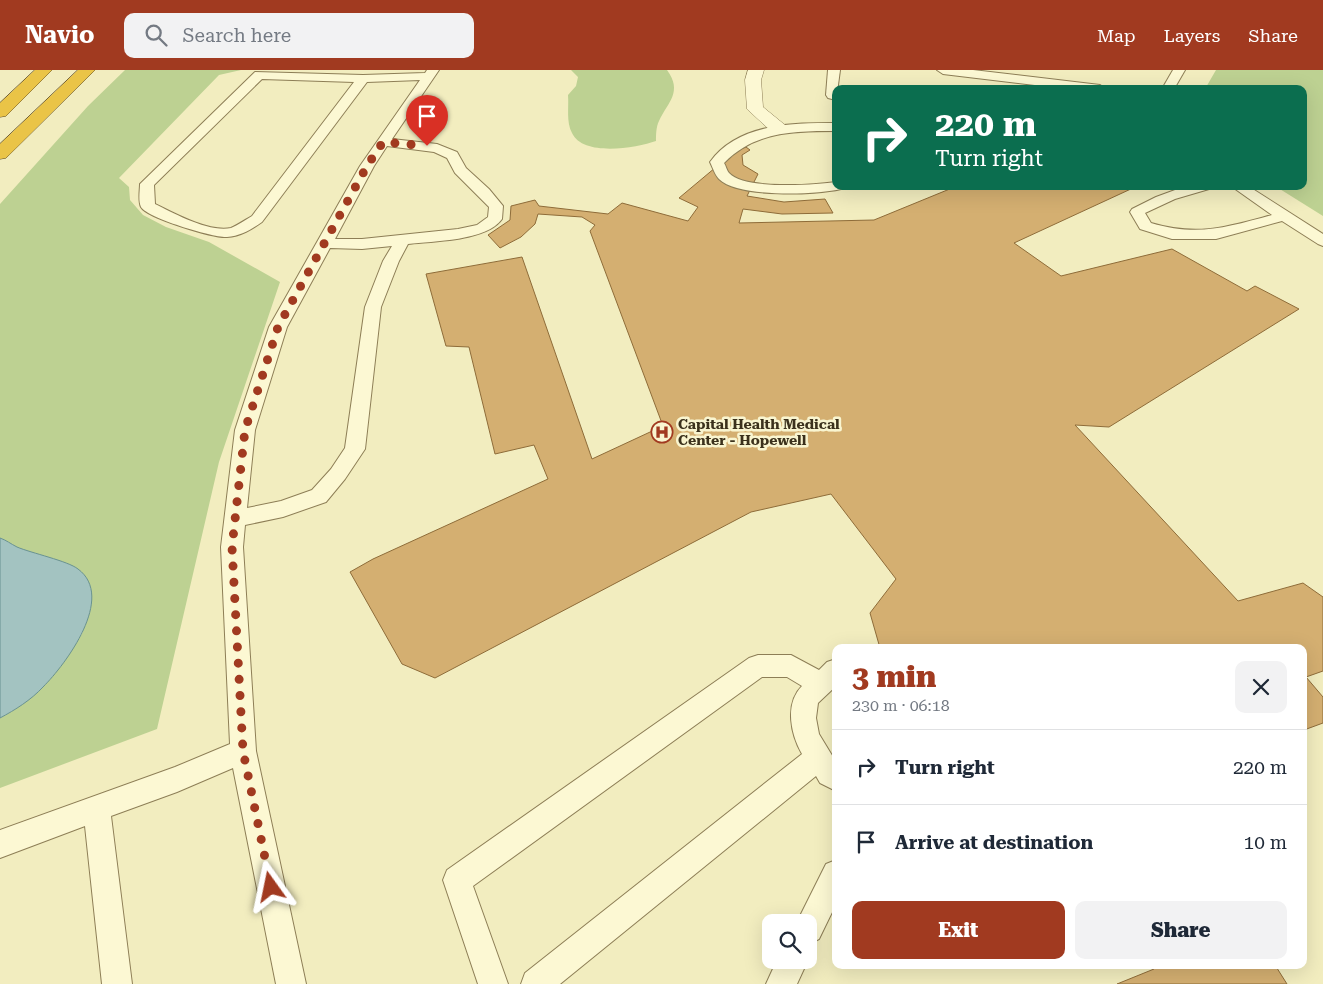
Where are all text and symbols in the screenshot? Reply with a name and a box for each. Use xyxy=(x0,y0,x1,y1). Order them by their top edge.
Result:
search box xyxy=(124,13,474,58)
text: Navio xyxy=(25,21,94,49)
icon: search xyxy=(142,21,170,49)
text: Search here xyxy=(182,24,291,47)
text: Map xyxy=(1097,25,1136,46)
text: Layers xyxy=(1164,25,1220,46)
text: Share xyxy=(1248,25,1298,46)
pin xyxy=(406,95,448,146)
icon: arrive xyxy=(413,102,441,130)
text: 220 m xyxy=(935,104,1036,145)
icon: right xyxy=(852,105,917,170)
text: Turn right xyxy=(935,146,1043,171)
place label: Capital Health Medical Center - Hopewell xyxy=(678,416,840,448)
hospital icon: Capital Health Medical Center - Hopewell xyxy=(650,420,674,444)
text: 3 min xyxy=(852,659,936,694)
button: close xyxy=(1235,661,1287,713)
text: 230 m · 06:18 xyxy=(852,696,950,715)
icon: right xyxy=(852,753,880,781)
text: Turn right xyxy=(895,756,995,779)
text: 220 m xyxy=(1233,756,1287,779)
icon: arrive xyxy=(852,828,880,856)
text: Arrive at destination xyxy=(895,831,1093,854)
text: 10 m xyxy=(1244,831,1287,854)
position arrow xyxy=(244,860,296,912)
button: Exit xyxy=(852,901,1065,959)
button: Share xyxy=(1075,901,1287,959)
map controls xyxy=(762,914,817,969)
button: search xyxy=(762,914,817,969)

